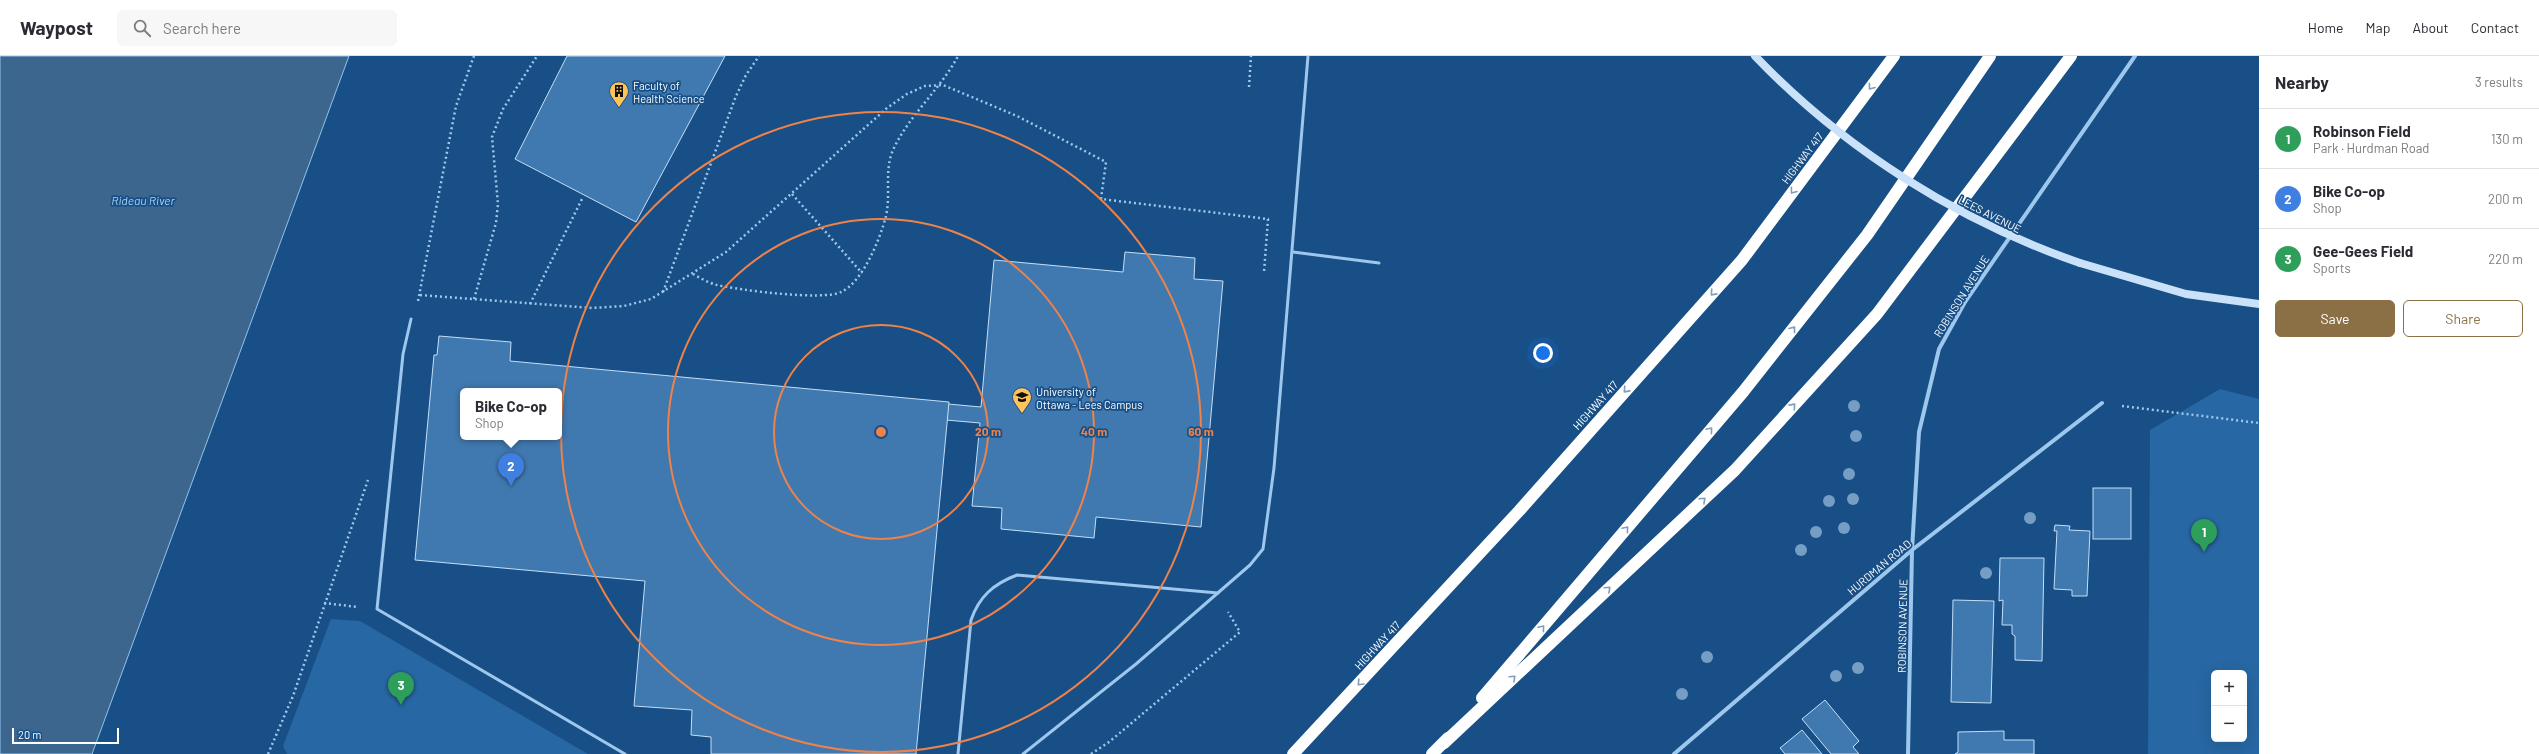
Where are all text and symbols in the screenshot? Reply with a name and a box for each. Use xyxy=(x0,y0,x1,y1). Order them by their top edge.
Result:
search box xyxy=(117,10,397,46)
text: Waypost xyxy=(20,16,93,39)
icon: search xyxy=(131,17,153,39)
text: Search here xyxy=(163,19,241,37)
text: Home xyxy=(2308,19,2344,36)
text: Map xyxy=(2366,19,2390,36)
text: About xyxy=(2412,19,2449,36)
text: Contact xyxy=(2471,19,2519,36)
text: Nearby xyxy=(2275,72,2329,92)
text: 3 results xyxy=(2475,74,2523,90)
place label: Faculty of Health Science xyxy=(633,79,705,105)
building icon: Faculty of Health Science xyxy=(608,80,630,108)
one-way arrow xyxy=(1869,83,1876,90)
text: Robinson Field xyxy=(2313,122,2411,140)
street label: HIGHWAY 417 xyxy=(1778,130,1826,186)
text: 1 xyxy=(2286,131,2290,147)
text: 130 m xyxy=(2491,131,2523,147)
text: Park · Hurdman Road xyxy=(2313,140,2429,156)
text: Bike Co-op xyxy=(2313,182,2385,200)
one-way arrow xyxy=(1791,187,1798,194)
text: 2 xyxy=(2284,191,2292,207)
text: 200 m xyxy=(2488,191,2523,207)
water label: Rideau River xyxy=(111,193,175,207)
street label: LEES AVENUE xyxy=(1957,193,2024,236)
text: Shop xyxy=(2313,200,2342,216)
text: Gee-Gees Field xyxy=(2313,242,2413,260)
text: 3 xyxy=(2284,251,2292,267)
text: 220 m xyxy=(2488,251,2523,267)
street label: ROBINSON AVENUE xyxy=(1931,252,1992,339)
text: Sports xyxy=(2313,260,2351,276)
one-way arrow xyxy=(1710,288,1717,296)
button: Save xyxy=(2275,300,2395,337)
button: Share xyxy=(2403,300,2523,337)
one-way arrow xyxy=(1788,327,1795,334)
your location xyxy=(1533,343,1553,363)
street label: HIGHWAY 417 xyxy=(1570,378,1620,432)
place label: University of Ottawa - Lees Campus xyxy=(1036,385,1143,411)
one-way arrow xyxy=(1623,385,1631,393)
school or university icon: University of Ottawa - Lees Campus xyxy=(1011,386,1033,414)
popup xyxy=(460,388,562,440)
text: Bike Co-op xyxy=(475,397,547,415)
one-way arrow xyxy=(1788,404,1795,411)
text: Shop xyxy=(475,415,504,431)
text: 20 m xyxy=(975,424,1001,438)
text: 40 m xyxy=(1081,424,1107,438)
text: 60 m xyxy=(1188,424,1214,438)
centre of rings xyxy=(874,425,888,439)
one-way arrow xyxy=(1706,427,1713,435)
pin: 2 xyxy=(498,453,524,486)
one-way arrow xyxy=(1698,497,1706,505)
pin: 1 xyxy=(2191,519,2217,552)
one-way arrow xyxy=(1622,526,1629,534)
street label: HURDMAN ROAD xyxy=(1845,536,1914,597)
street label: ROBINSON AVENUE xyxy=(1895,579,1909,673)
one-way arrow xyxy=(1603,586,1611,594)
street label: HIGHWAY 417 xyxy=(1351,618,1403,672)
one-way arrow xyxy=(1537,625,1544,632)
map controls xyxy=(2211,670,2247,742)
button: + xyxy=(2211,670,2247,706)
pin: 3 xyxy=(388,672,414,705)
one-way arrow xyxy=(1508,675,1516,683)
one-way arrow xyxy=(1357,678,1364,685)
button: − xyxy=(2211,706,2247,742)
scale bar xyxy=(12,726,119,745)
text: 20 m xyxy=(18,728,41,741)

